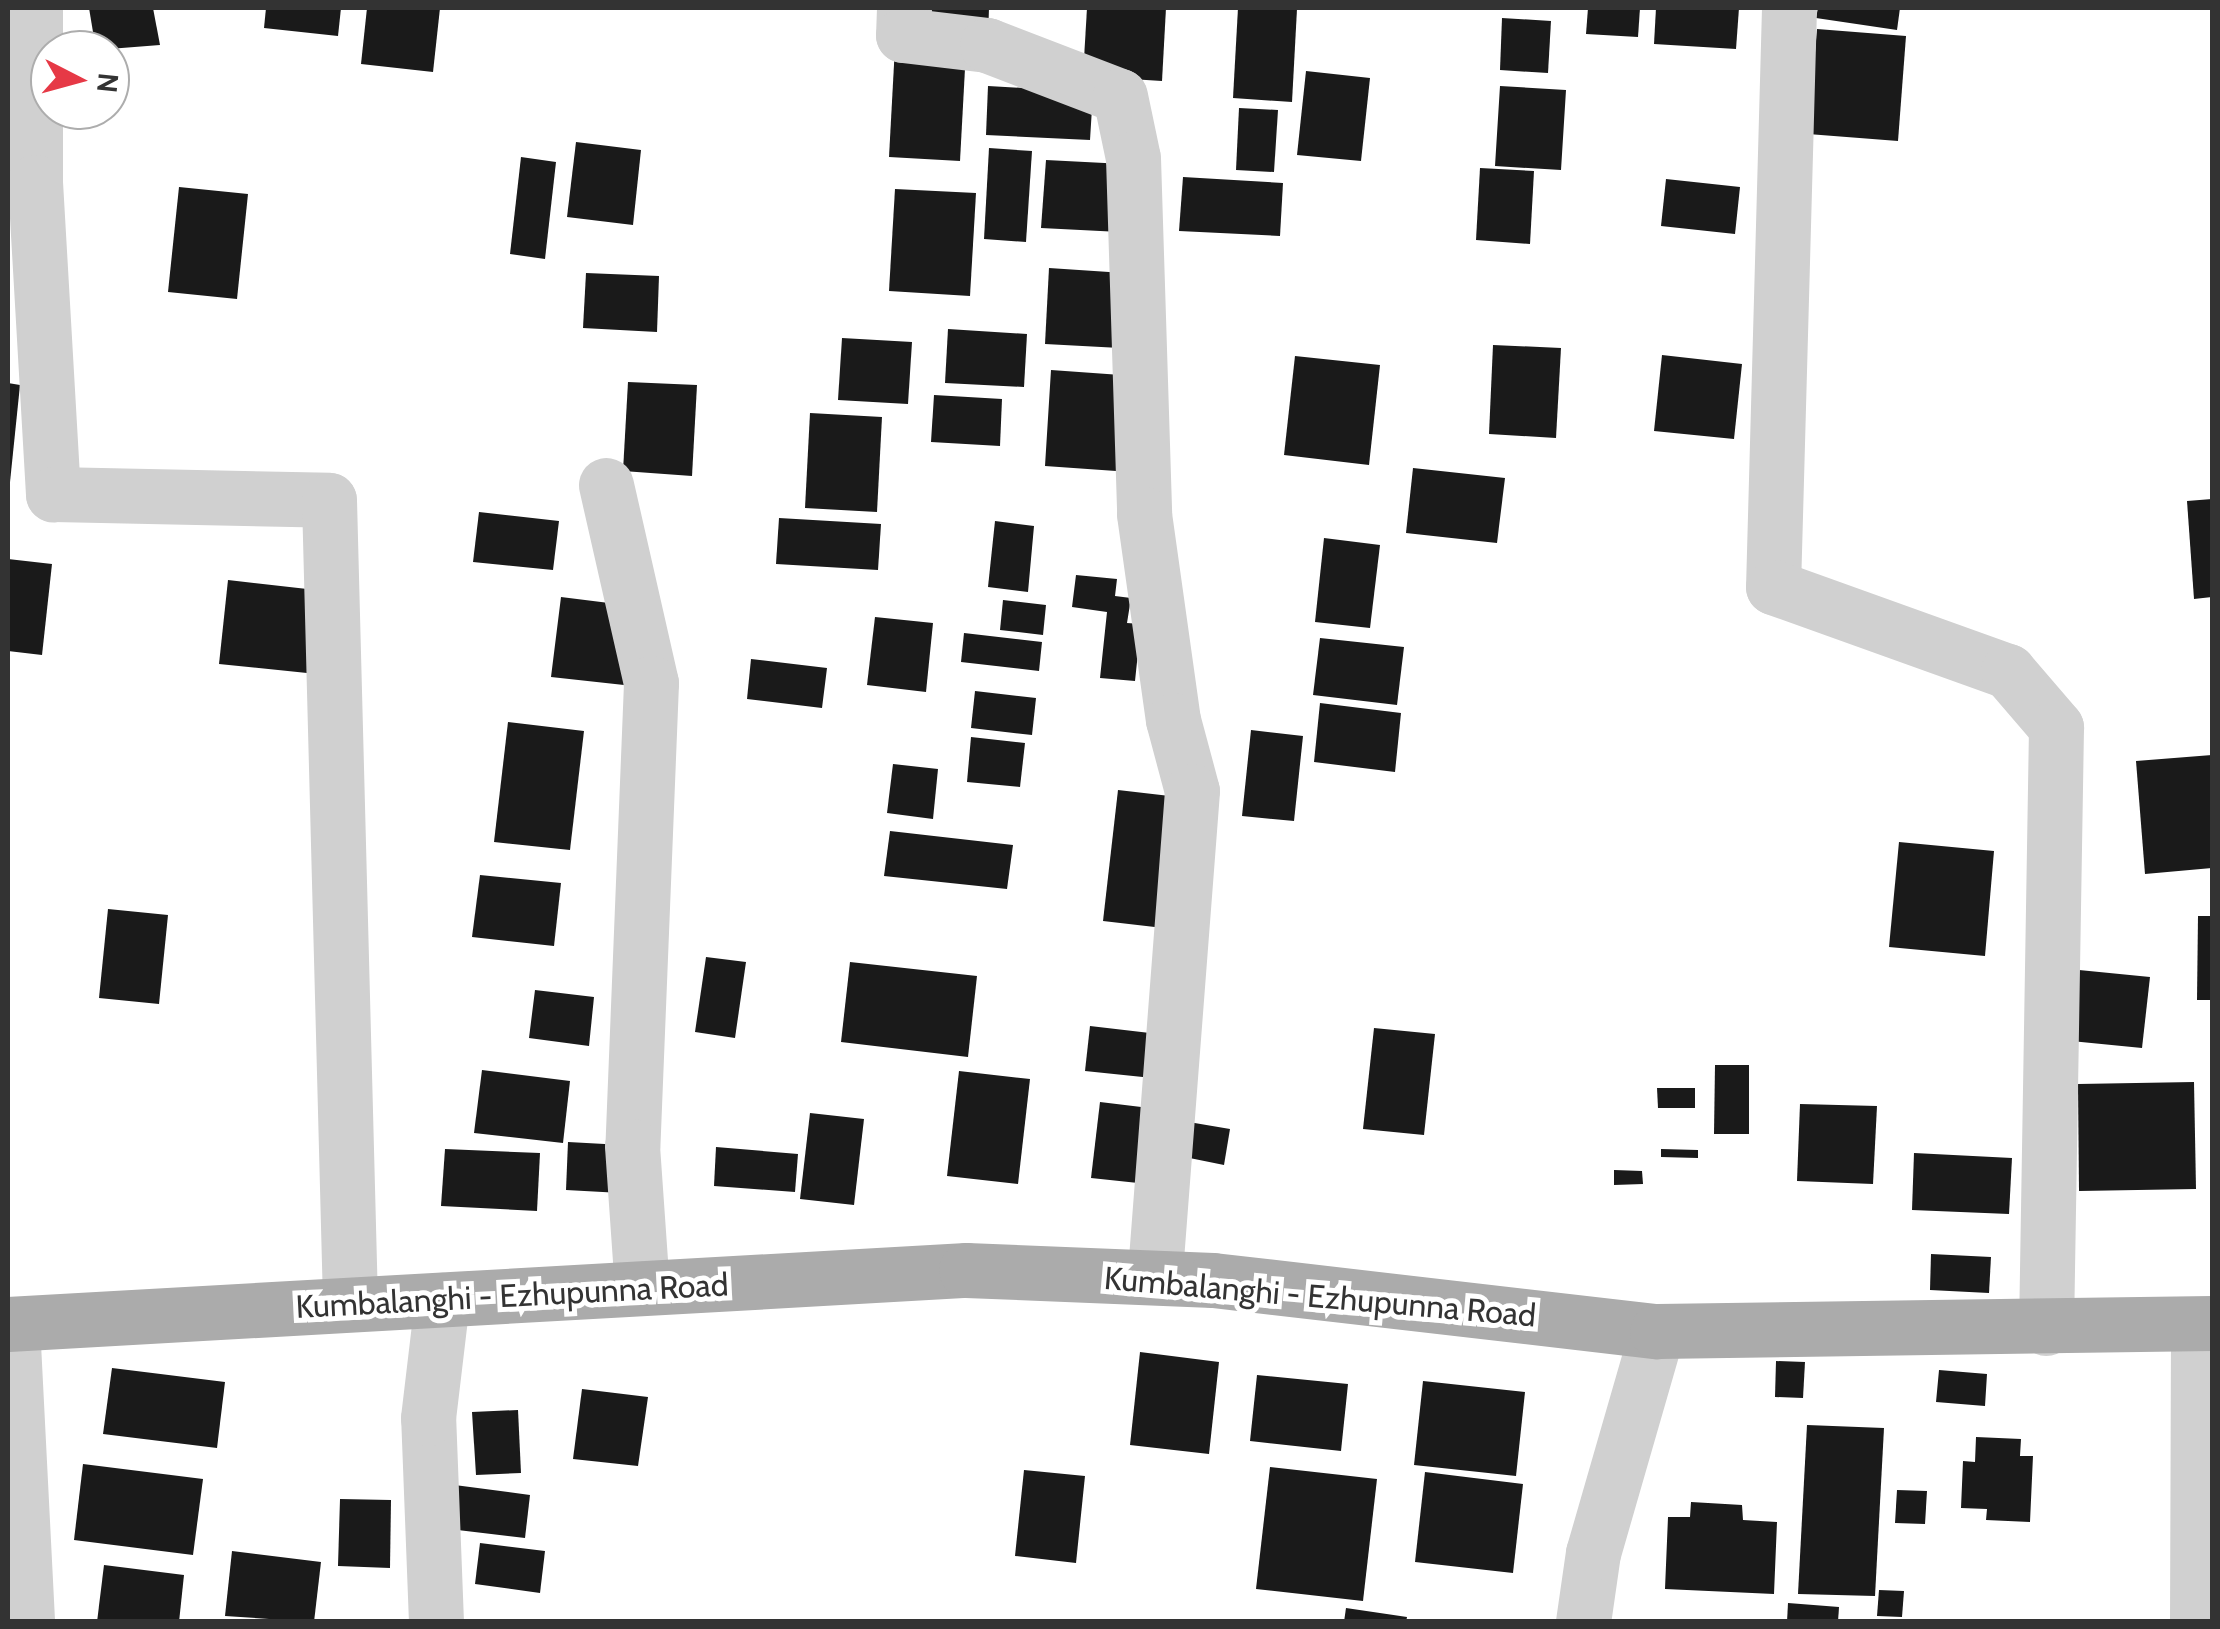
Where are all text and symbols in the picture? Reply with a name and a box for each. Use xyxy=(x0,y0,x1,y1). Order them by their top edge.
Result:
north arrow xyxy=(30,30,130,130)
text: N xyxy=(90,71,126,95)
street label: Kumbalanghi - Ezhupunna Road xyxy=(1102,1259,1538,1335)
street label: Kumbalanghi - Ezhupunna Road xyxy=(295,1265,729,1327)

